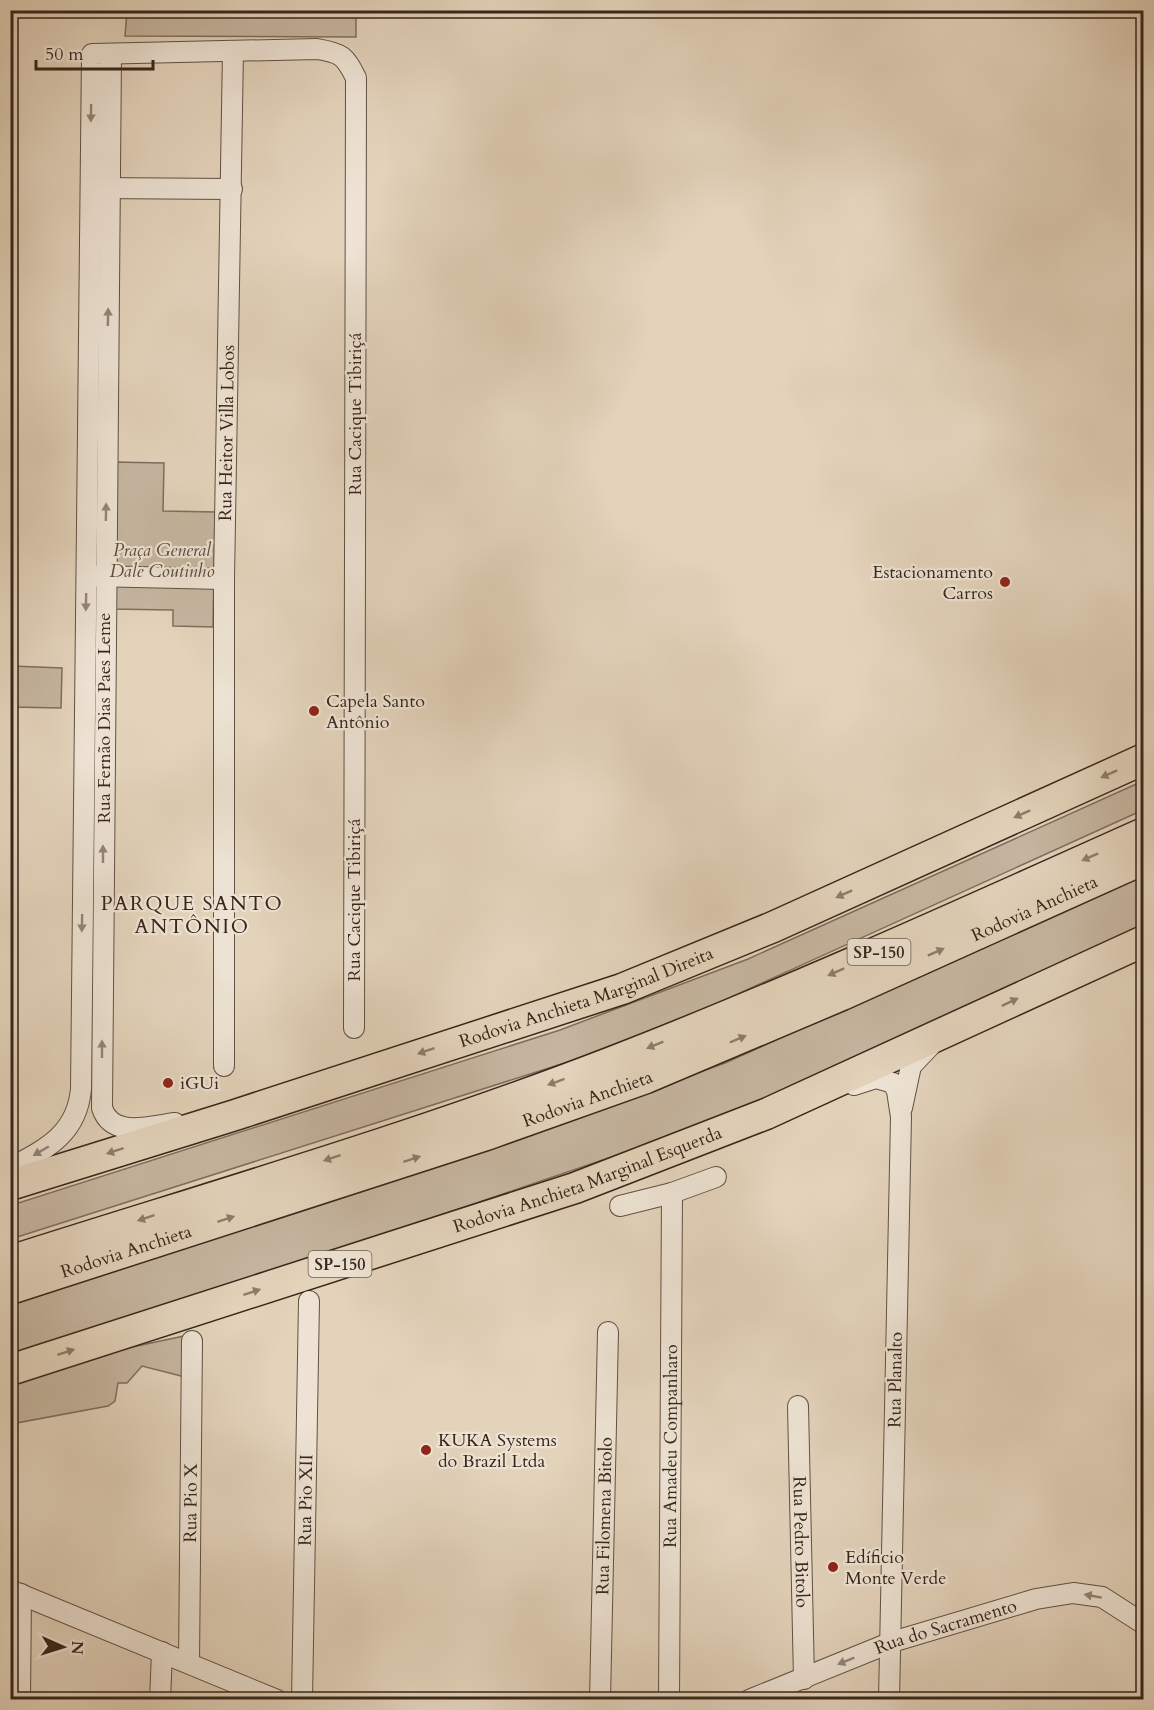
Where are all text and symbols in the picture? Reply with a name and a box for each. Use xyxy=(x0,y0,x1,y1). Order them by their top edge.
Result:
scale bar xyxy=(36,33,153,71)
text: 50 m xyxy=(45,42,84,67)
one-way arrow xyxy=(86,103,96,122)
one-way arrow xyxy=(103,308,113,327)
street label: Rua Cacique Tibiriçá xyxy=(343,332,368,495)
street label: Rua Heitor Villa Lobos xyxy=(213,345,241,521)
one-way arrow xyxy=(101,503,111,522)
park label: Praça General Dale Coutinho xyxy=(109,538,215,584)
place label: Estacionamento Carros xyxy=(872,560,993,606)
marker: Estacionamento Carros xyxy=(998,575,1012,589)
one-way arrow xyxy=(81,592,91,611)
street label: Rua Fernão Dias Paes Leme xyxy=(92,613,117,823)
place label: Capela Santo Antônio xyxy=(326,689,425,735)
marker: Capela Santo Antônio xyxy=(307,704,321,718)
one-way arrow xyxy=(1101,770,1118,779)
one-way arrow xyxy=(1012,809,1030,819)
street label: Rua Cacique Tibiriçá xyxy=(342,818,367,981)
one-way arrow xyxy=(98,845,108,864)
one-way arrow xyxy=(1081,852,1099,862)
street label: Rodovia Anchieta xyxy=(967,869,1102,948)
district label: PARQUE SANTO ANTÔNIO xyxy=(101,890,283,940)
one-way arrow xyxy=(836,890,853,899)
one-way arrow xyxy=(78,913,87,932)
road number: SP-150 xyxy=(848,939,910,965)
street label: Rodovia Anchieta Marginal Direita xyxy=(456,941,717,1054)
one-way arrow xyxy=(928,948,945,957)
one-way arrow xyxy=(827,968,845,977)
one-way arrow xyxy=(1001,998,1018,1007)
one-way arrow xyxy=(730,1034,748,1044)
one-way arrow xyxy=(97,1040,107,1059)
one-way arrow xyxy=(646,1041,664,1050)
one-way arrow xyxy=(417,1047,435,1057)
street label: Rodovia Anchieta xyxy=(519,1065,657,1134)
place label: iGUi xyxy=(180,1071,219,1096)
marker: iGUi xyxy=(161,1076,175,1090)
one-way arrow xyxy=(547,1078,565,1088)
street label: Rodovia Anchieta Marginal Esquerda xyxy=(450,1120,726,1239)
one-way arrow xyxy=(33,1146,50,1156)
one-way arrow xyxy=(106,1147,124,1156)
one-way arrow xyxy=(323,1154,341,1163)
one-way arrow xyxy=(403,1154,421,1164)
one-way arrow xyxy=(137,1213,155,1223)
one-way arrow xyxy=(217,1214,235,1223)
street label: Rodovia Anchieta xyxy=(58,1219,195,1285)
road number: SP-150 xyxy=(308,1251,372,1277)
one-way arrow xyxy=(243,1287,261,1297)
street label: Rua Planalto xyxy=(882,1332,909,1428)
street label: Rua Amadeu Companharo xyxy=(658,1344,684,1548)
one-way arrow xyxy=(57,1347,75,1357)
place label: KUKA Systems do Brazil Ltda xyxy=(438,1428,557,1474)
street label: Rua Filomena Bitolo xyxy=(590,1437,619,1595)
marker: KUKA Systems do Brazil Ltda xyxy=(419,1443,433,1457)
street label: Rua Pio XII xyxy=(293,1454,319,1546)
street label: Rua Pio X xyxy=(178,1462,204,1543)
street label: Rua Pedro Bitolo xyxy=(787,1476,814,1608)
place label: Edíficio Monte Verde xyxy=(845,1545,946,1591)
marker: Edíficio Monte Verde xyxy=(826,1560,840,1574)
one-way arrow xyxy=(1083,1592,1102,1601)
street label: Rua do Sacramento xyxy=(871,1593,1020,1661)
north arrow xyxy=(33,1617,93,1677)
text: N xyxy=(66,1640,88,1655)
one-way arrow xyxy=(836,1656,854,1666)

